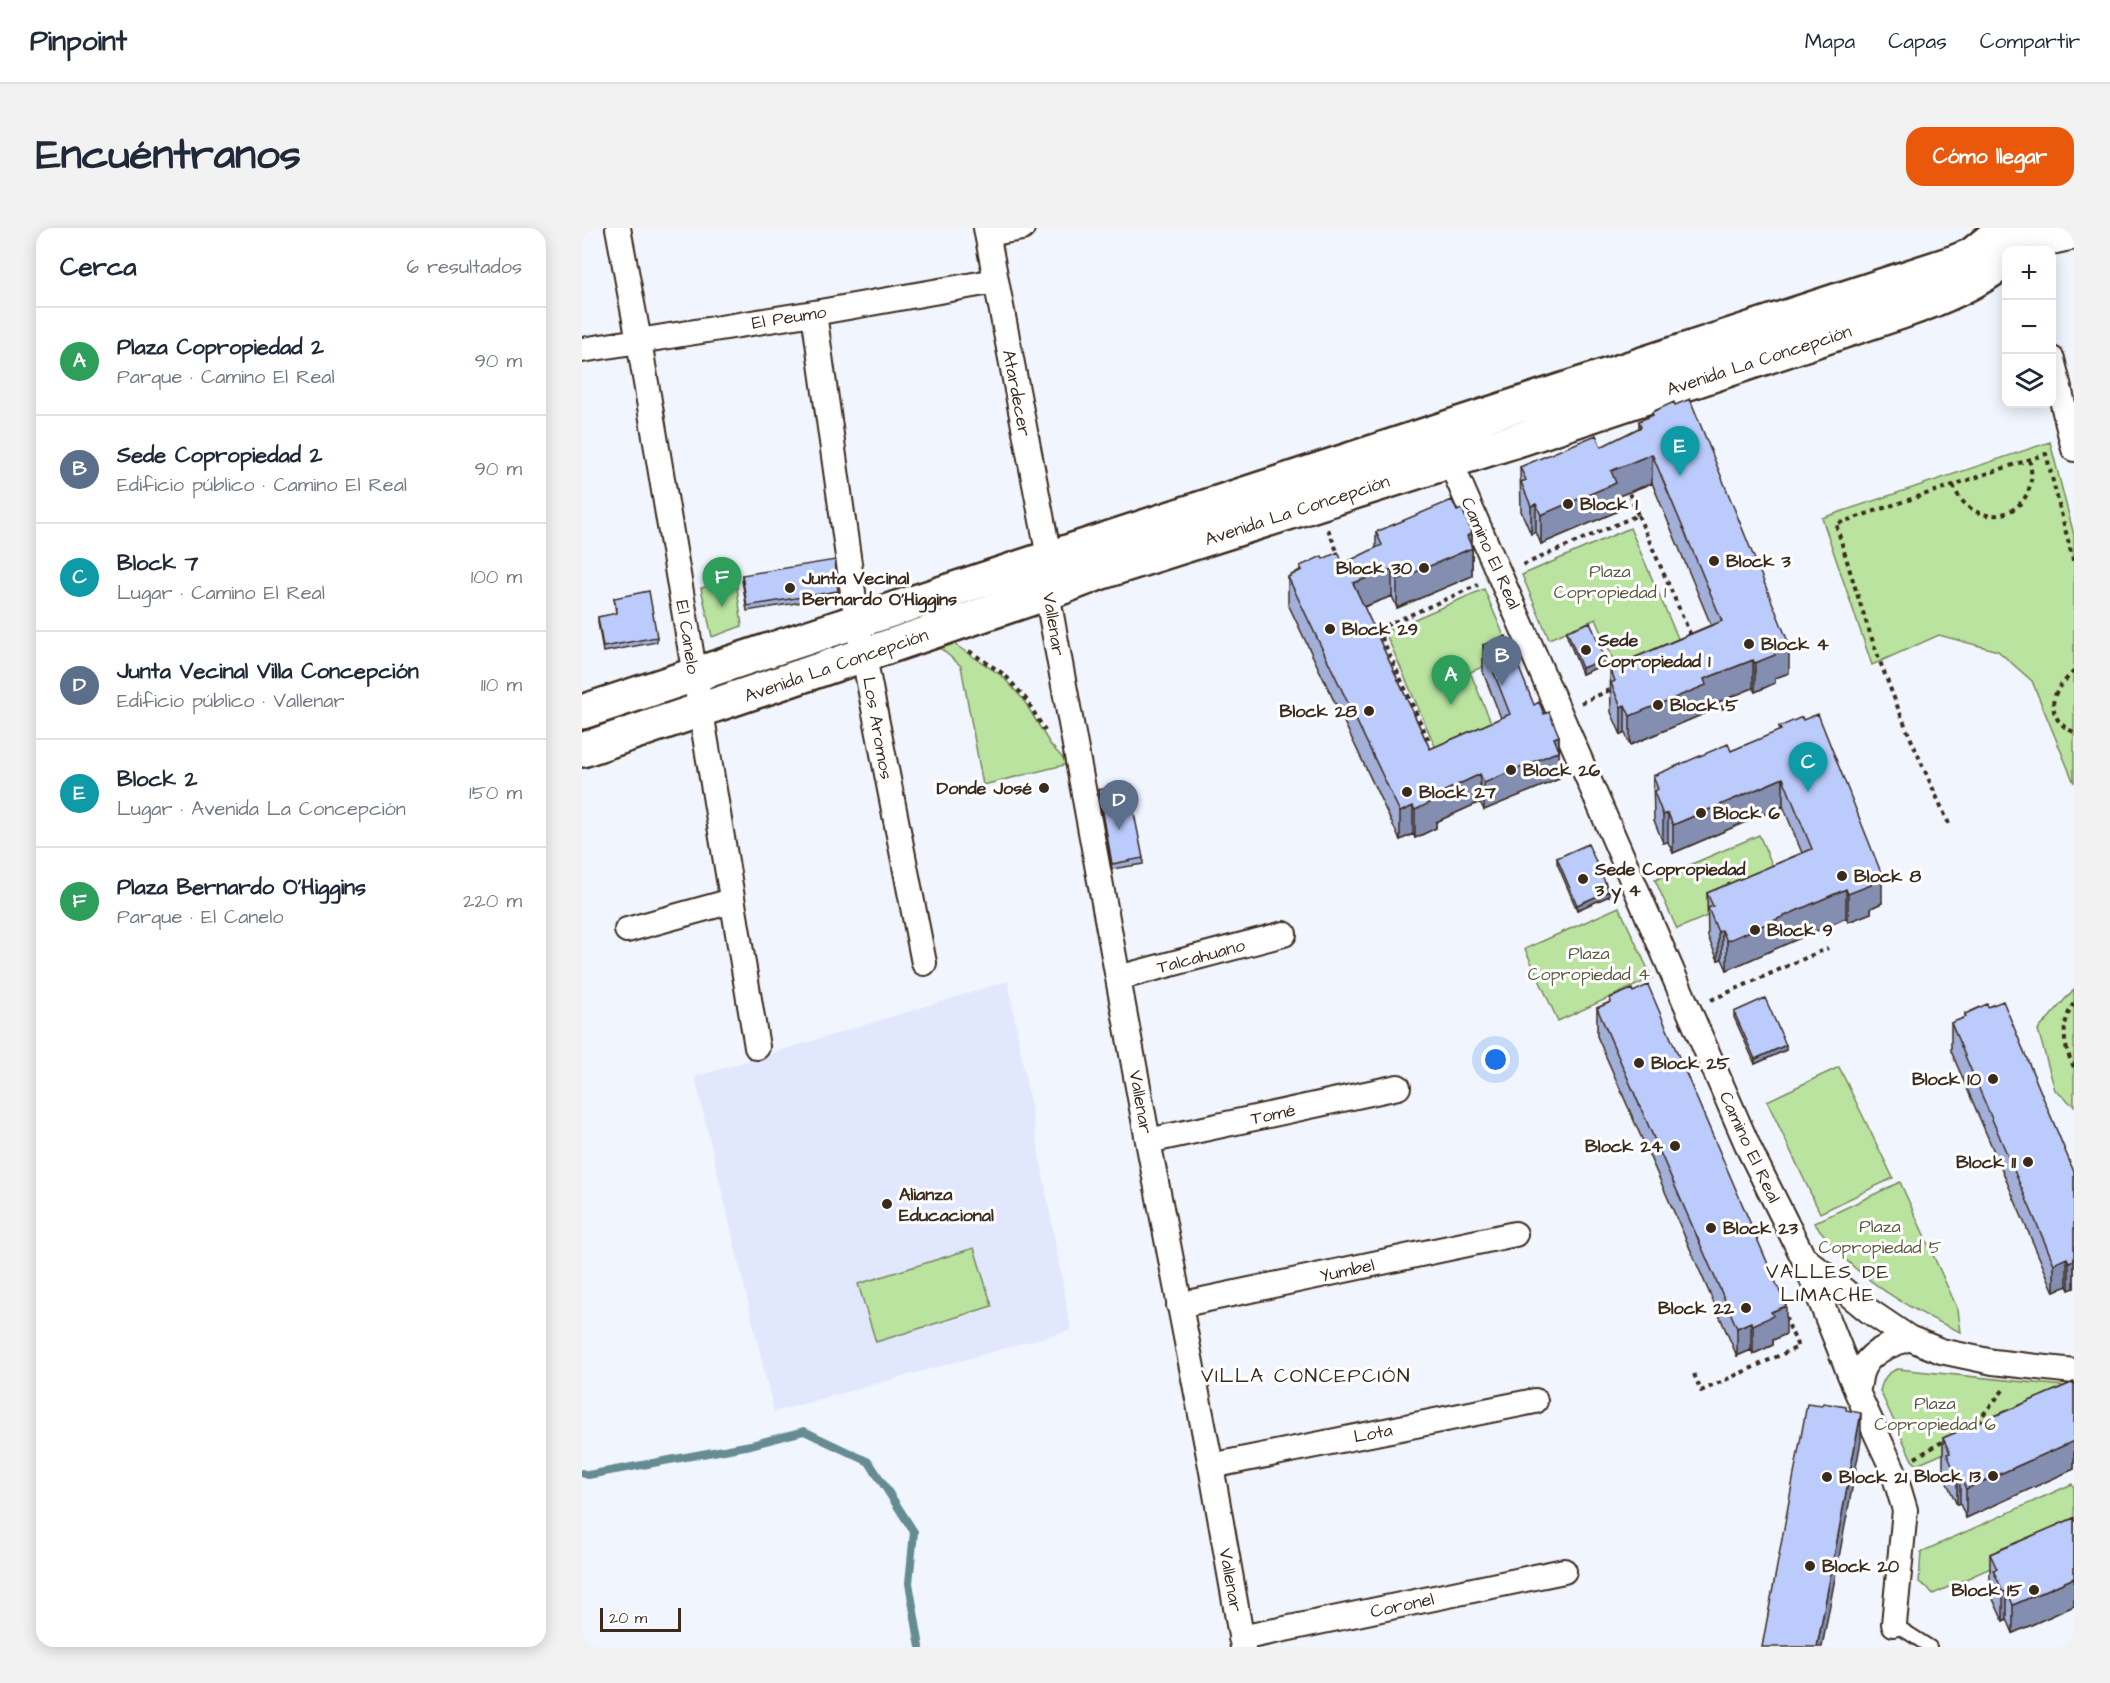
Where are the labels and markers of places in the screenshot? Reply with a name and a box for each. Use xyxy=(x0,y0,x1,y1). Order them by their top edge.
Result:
pin: E xyxy=(1660,426,1700,476)
place label: Block 1 xyxy=(1580,492,1638,517)
marker: Block 1 xyxy=(1561,497,1575,511)
place label: Block 3 xyxy=(1726,549,1791,574)
marker: Block 3 xyxy=(1707,554,1721,568)
place label: Block 30 xyxy=(1336,556,1413,581)
pin: F xyxy=(702,558,742,607)
marker: Block 30 xyxy=(1417,561,1431,575)
place label: Junta Vecinal Bernardo O'Higgins xyxy=(801,566,957,613)
marker: Junta Vecinal Bernardo O'Higgins xyxy=(783,581,797,595)
place label: Block 29 xyxy=(1342,617,1418,642)
marker: Block 29 xyxy=(1323,622,1337,636)
place label: Sede Copropiedad 1 xyxy=(1597,628,1711,674)
place label: Block 4 xyxy=(1761,632,1829,657)
pin: B xyxy=(1482,636,1522,686)
marker: Block 4 xyxy=(1742,637,1756,651)
marker: Sede Copropiedad 1 xyxy=(1579,643,1593,657)
pin: A xyxy=(1432,656,1470,705)
place label: Block 5 xyxy=(1670,693,1738,718)
marker: Block 5 xyxy=(1651,698,1665,712)
place label: Block 28 xyxy=(1280,699,1357,724)
marker: Block 28 xyxy=(1362,704,1376,718)
pin: C xyxy=(1788,742,1828,792)
place label: Block 26 xyxy=(1523,758,1601,783)
marker: Block 26 xyxy=(1504,763,1518,777)
place label: Donde José xyxy=(937,776,1032,801)
pin: D xyxy=(1100,780,1138,830)
place label: Block 27 xyxy=(1419,780,1497,805)
marker: Donde José xyxy=(1037,781,1051,795)
marker: Block 27 xyxy=(1400,785,1414,799)
place label: Block 6 xyxy=(1713,801,1780,826)
marker: Block 6 xyxy=(1694,806,1708,820)
place label: Sede Copropiedad 3 y 4 xyxy=(1594,857,1746,904)
place label: Block 8 xyxy=(1854,864,1921,889)
marker: Block 8 xyxy=(1835,869,1849,883)
marker: Sede Copropiedad 3 y 4 xyxy=(1576,872,1590,886)
place label: Block 9 xyxy=(1767,918,1833,943)
marker: Block 9 xyxy=(1748,923,1762,937)
place label: Block 25 xyxy=(1651,1051,1730,1076)
marker: Block 25 xyxy=(1632,1056,1646,1070)
place label: Block 10 xyxy=(1912,1067,1982,1092)
marker: Block 10 xyxy=(1986,1072,2000,1086)
place label: Block 24 xyxy=(1585,1134,1664,1159)
marker: Block 24 xyxy=(1668,1139,1682,1153)
place label: Block 11 xyxy=(1956,1150,2017,1175)
marker: Block 11 xyxy=(2021,1155,2035,1169)
place label: Alianza Educacional xyxy=(899,1182,994,1228)
marker: Alianza Educacional xyxy=(880,1197,894,1211)
place label: Block 23 xyxy=(1723,1216,1799,1241)
marker: Block 23 xyxy=(1704,1221,1718,1235)
place label: Block 22 xyxy=(1658,1296,1735,1321)
marker: Block 22 xyxy=(1739,1301,1753,1315)
place label: Block 13 xyxy=(1914,1464,1982,1489)
place label: Block 21 xyxy=(1839,1465,1908,1490)
marker: Block 13 xyxy=(1986,1469,2000,1483)
marker: Block 21 xyxy=(1820,1470,1834,1484)
place label: Block 20 xyxy=(1822,1554,1900,1579)
marker: Block 20 xyxy=(1803,1559,1817,1573)
place label: Block 15 xyxy=(1952,1578,2022,1603)
marker: Block 15 xyxy=(2027,1583,2041,1597)

